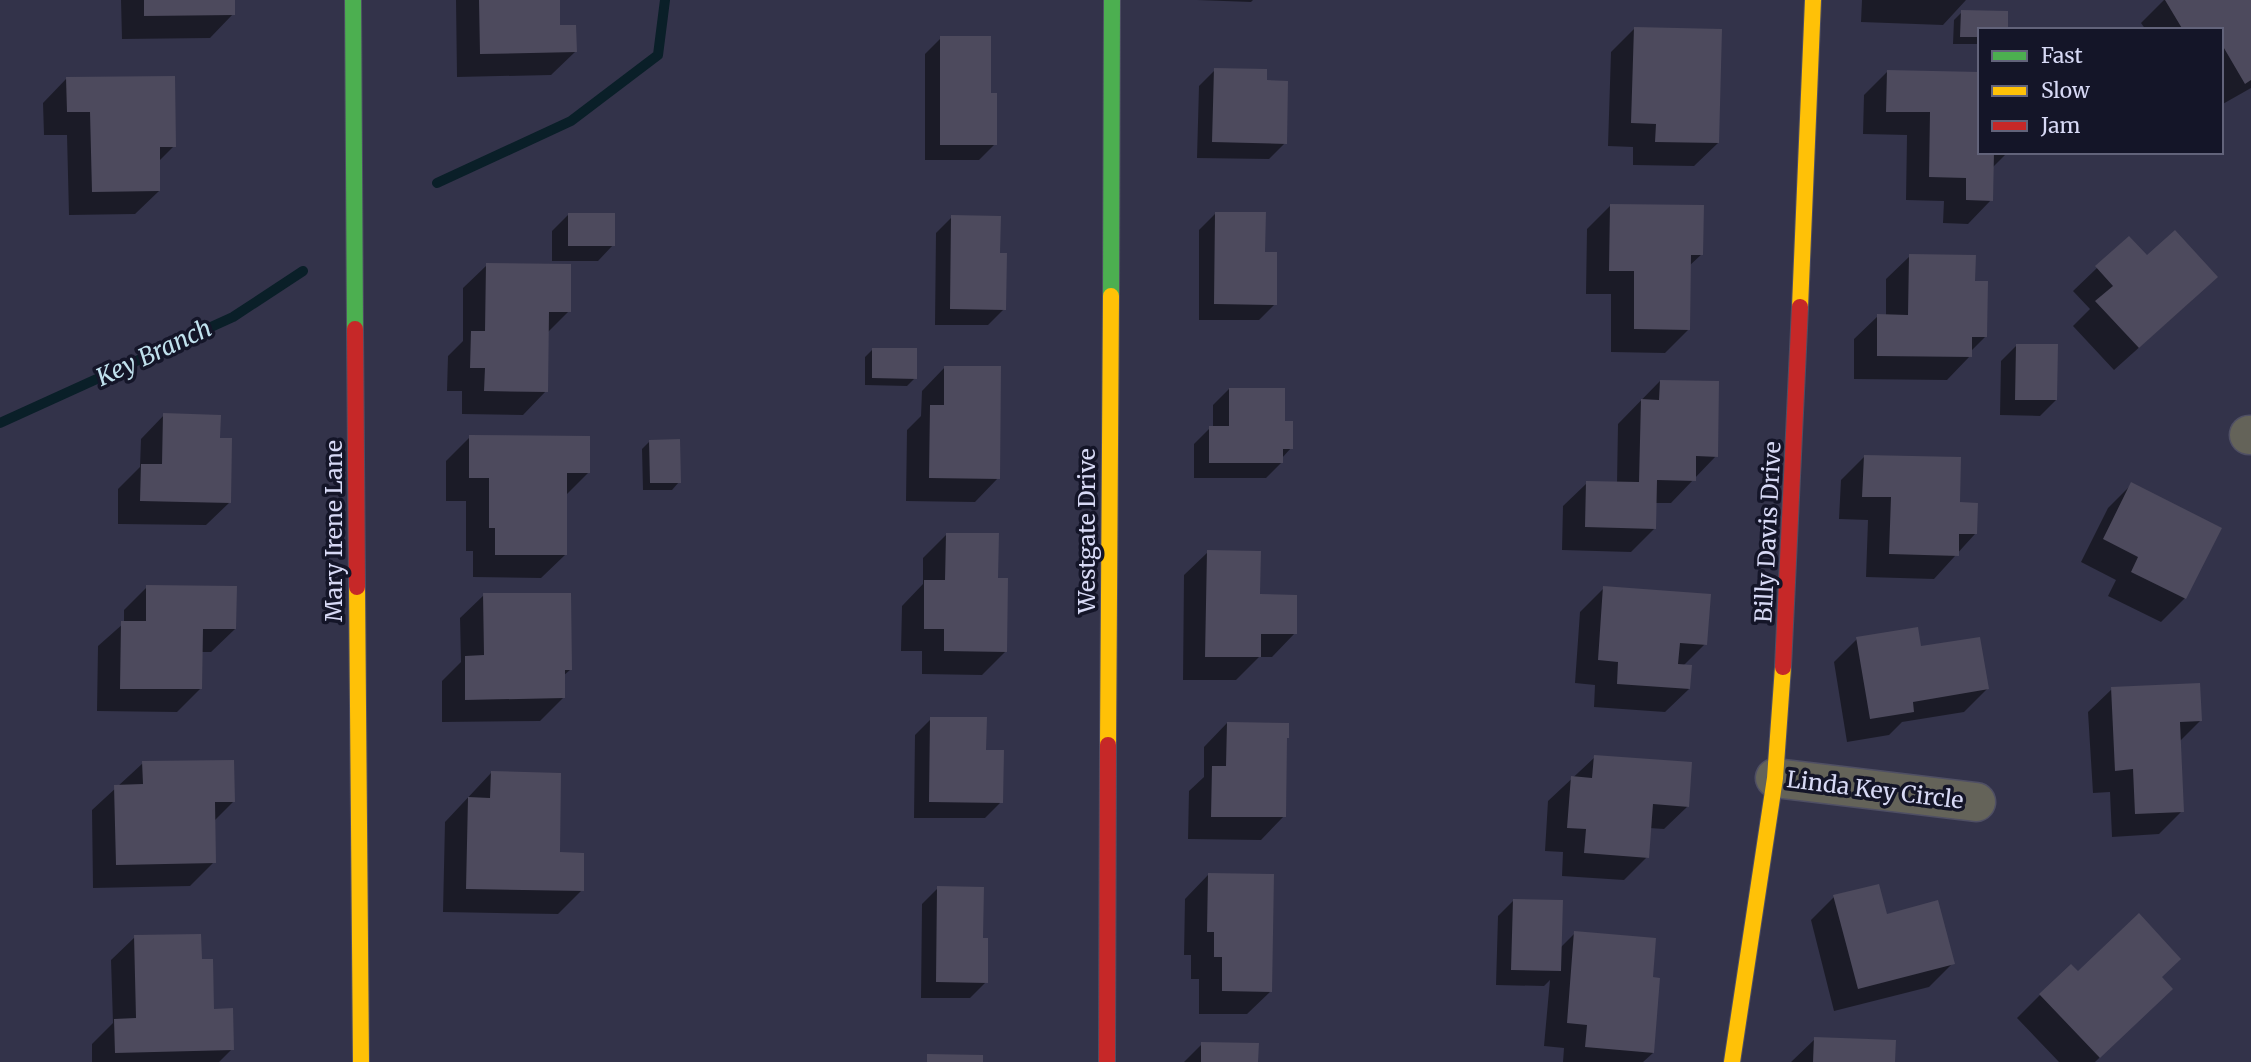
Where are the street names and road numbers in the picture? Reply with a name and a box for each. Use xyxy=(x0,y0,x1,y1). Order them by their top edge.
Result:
street label: Mary Irene Lane xyxy=(319,440,348,622)
street label: Billy Davis Drive xyxy=(1748,440,1787,623)
street label: Westgate Drive xyxy=(1072,448,1101,615)
street label: Linda Key Circle xyxy=(1785,764,1965,815)

